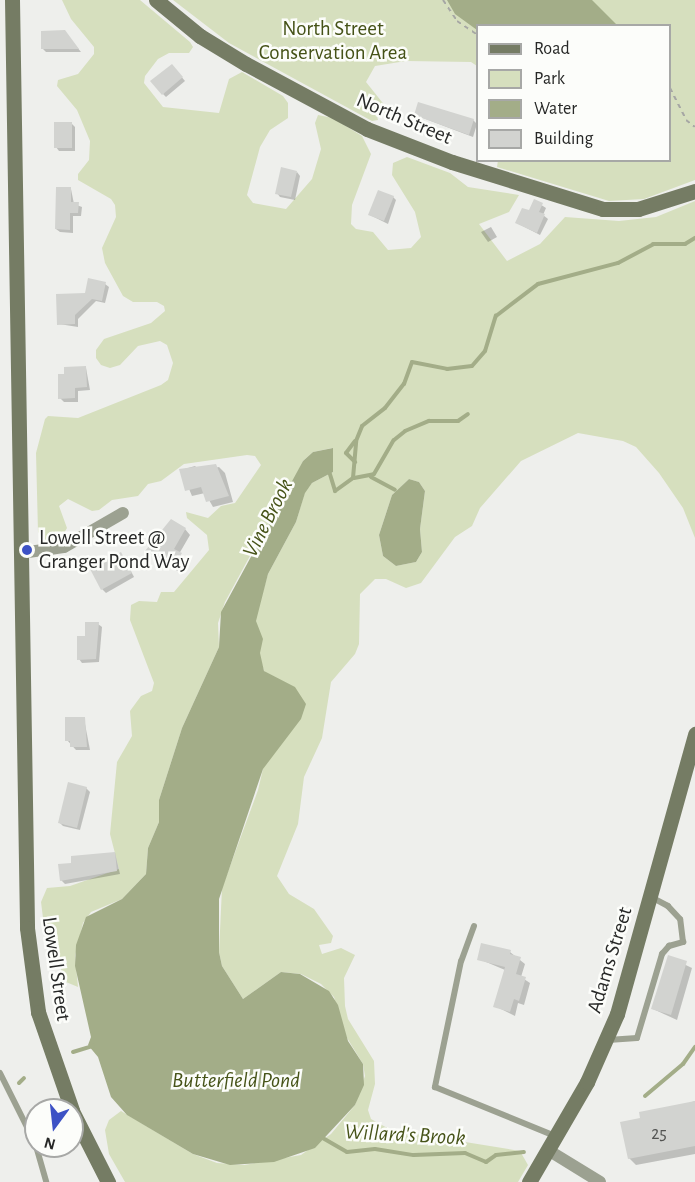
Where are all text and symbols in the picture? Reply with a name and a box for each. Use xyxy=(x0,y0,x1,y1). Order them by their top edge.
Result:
park label: North Street Conservation Area xyxy=(259,16,407,66)
legend xyxy=(476,24,671,162)
text: Road xyxy=(534,40,570,58)
text: Park xyxy=(534,70,565,88)
street label: North Street xyxy=(352,88,456,150)
text: Water xyxy=(534,100,577,118)
text: Building xyxy=(534,130,593,148)
water label: Vine Brook xyxy=(237,474,299,562)
place label: Lowell Street @ Granger Pond Way xyxy=(39,525,190,575)
marker: Lowell Street @ Granger Pond Way xyxy=(20,543,34,557)
street label: Adams Street xyxy=(582,904,638,1016)
street label: Lowell Street xyxy=(36,915,76,1023)
water label: Butterfield Pond xyxy=(172,1068,300,1094)
north arrow xyxy=(24,1098,84,1158)
water label: Willard's Brook xyxy=(344,1119,466,1151)
house number: 25 xyxy=(651,1123,667,1145)
text: N xyxy=(42,1134,57,1153)

